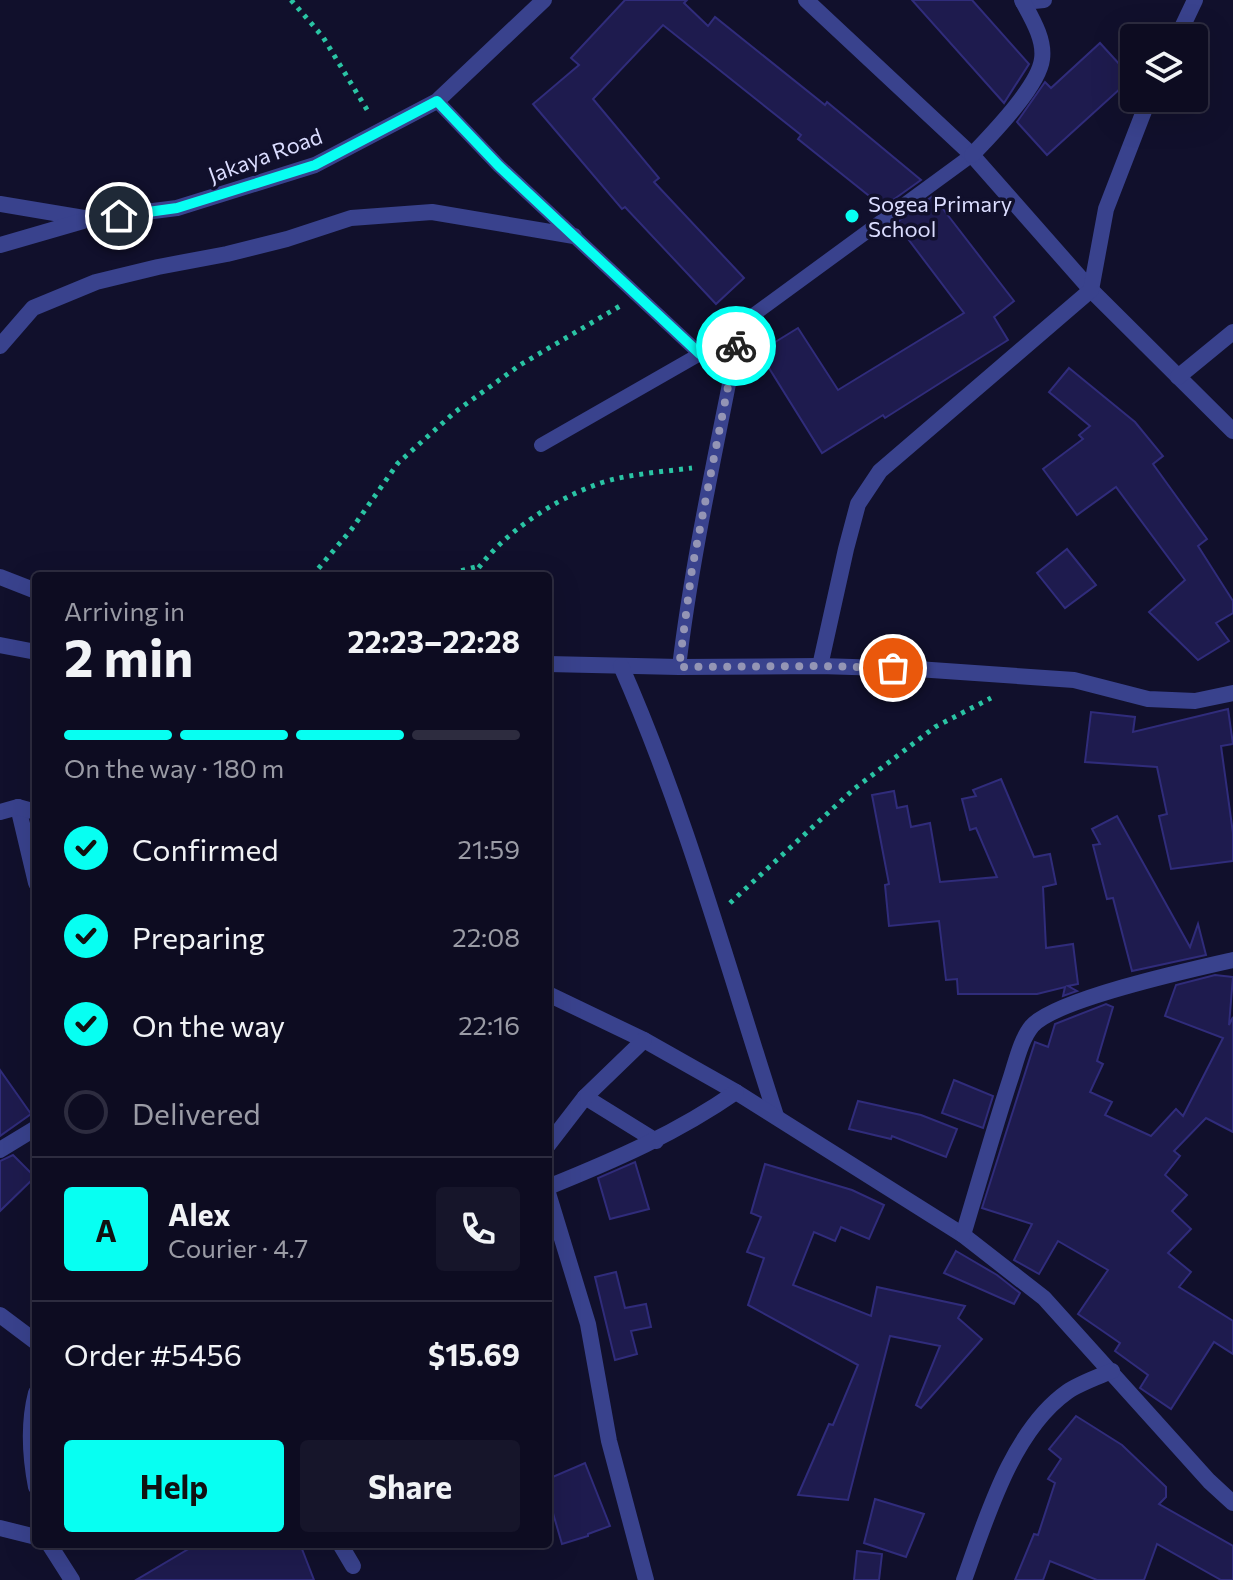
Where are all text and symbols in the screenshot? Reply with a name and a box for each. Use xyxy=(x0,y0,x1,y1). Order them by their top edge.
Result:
map controls xyxy=(1120,24,1208,112)
button: layers xyxy=(1120,24,1208,112)
street label: Jakaya Road xyxy=(204,122,326,188)
pin xyxy=(85,182,153,250)
place label: Sogea Primary School xyxy=(868,190,1012,242)
icon: home xyxy=(97,194,141,238)
marker: Sogea Primary School xyxy=(843,207,861,225)
courier xyxy=(696,306,776,386)
icon: bike xyxy=(714,324,758,368)
text: Arriving in xyxy=(64,595,185,626)
text: 22:23–22:28 xyxy=(347,622,520,659)
text: 2 min xyxy=(64,624,193,688)
pin xyxy=(859,634,927,702)
icon: bag xyxy=(871,646,915,690)
text: On the way · 180 m xyxy=(64,752,284,783)
icon: check xyxy=(64,826,108,870)
text: Confirmed xyxy=(132,830,279,867)
text: 21:59 xyxy=(458,833,520,864)
icon: check xyxy=(64,914,108,958)
text: Preparing xyxy=(132,918,265,955)
text: 22:08 xyxy=(452,921,520,952)
icon: check xyxy=(64,1002,108,1046)
text: On the way xyxy=(132,1006,285,1043)
text: 22:16 xyxy=(458,1009,520,1040)
text: Delivered xyxy=(132,1094,261,1131)
button: phone xyxy=(436,1187,520,1271)
text: Alex xyxy=(168,1195,231,1232)
text: A xyxy=(95,1211,117,1248)
text: Courier · 4.7 xyxy=(168,1232,308,1263)
text: Order #5456 xyxy=(64,1335,242,1372)
text: $15.69 xyxy=(428,1335,520,1372)
button: Help xyxy=(64,1440,284,1532)
button: Share xyxy=(300,1440,520,1532)

